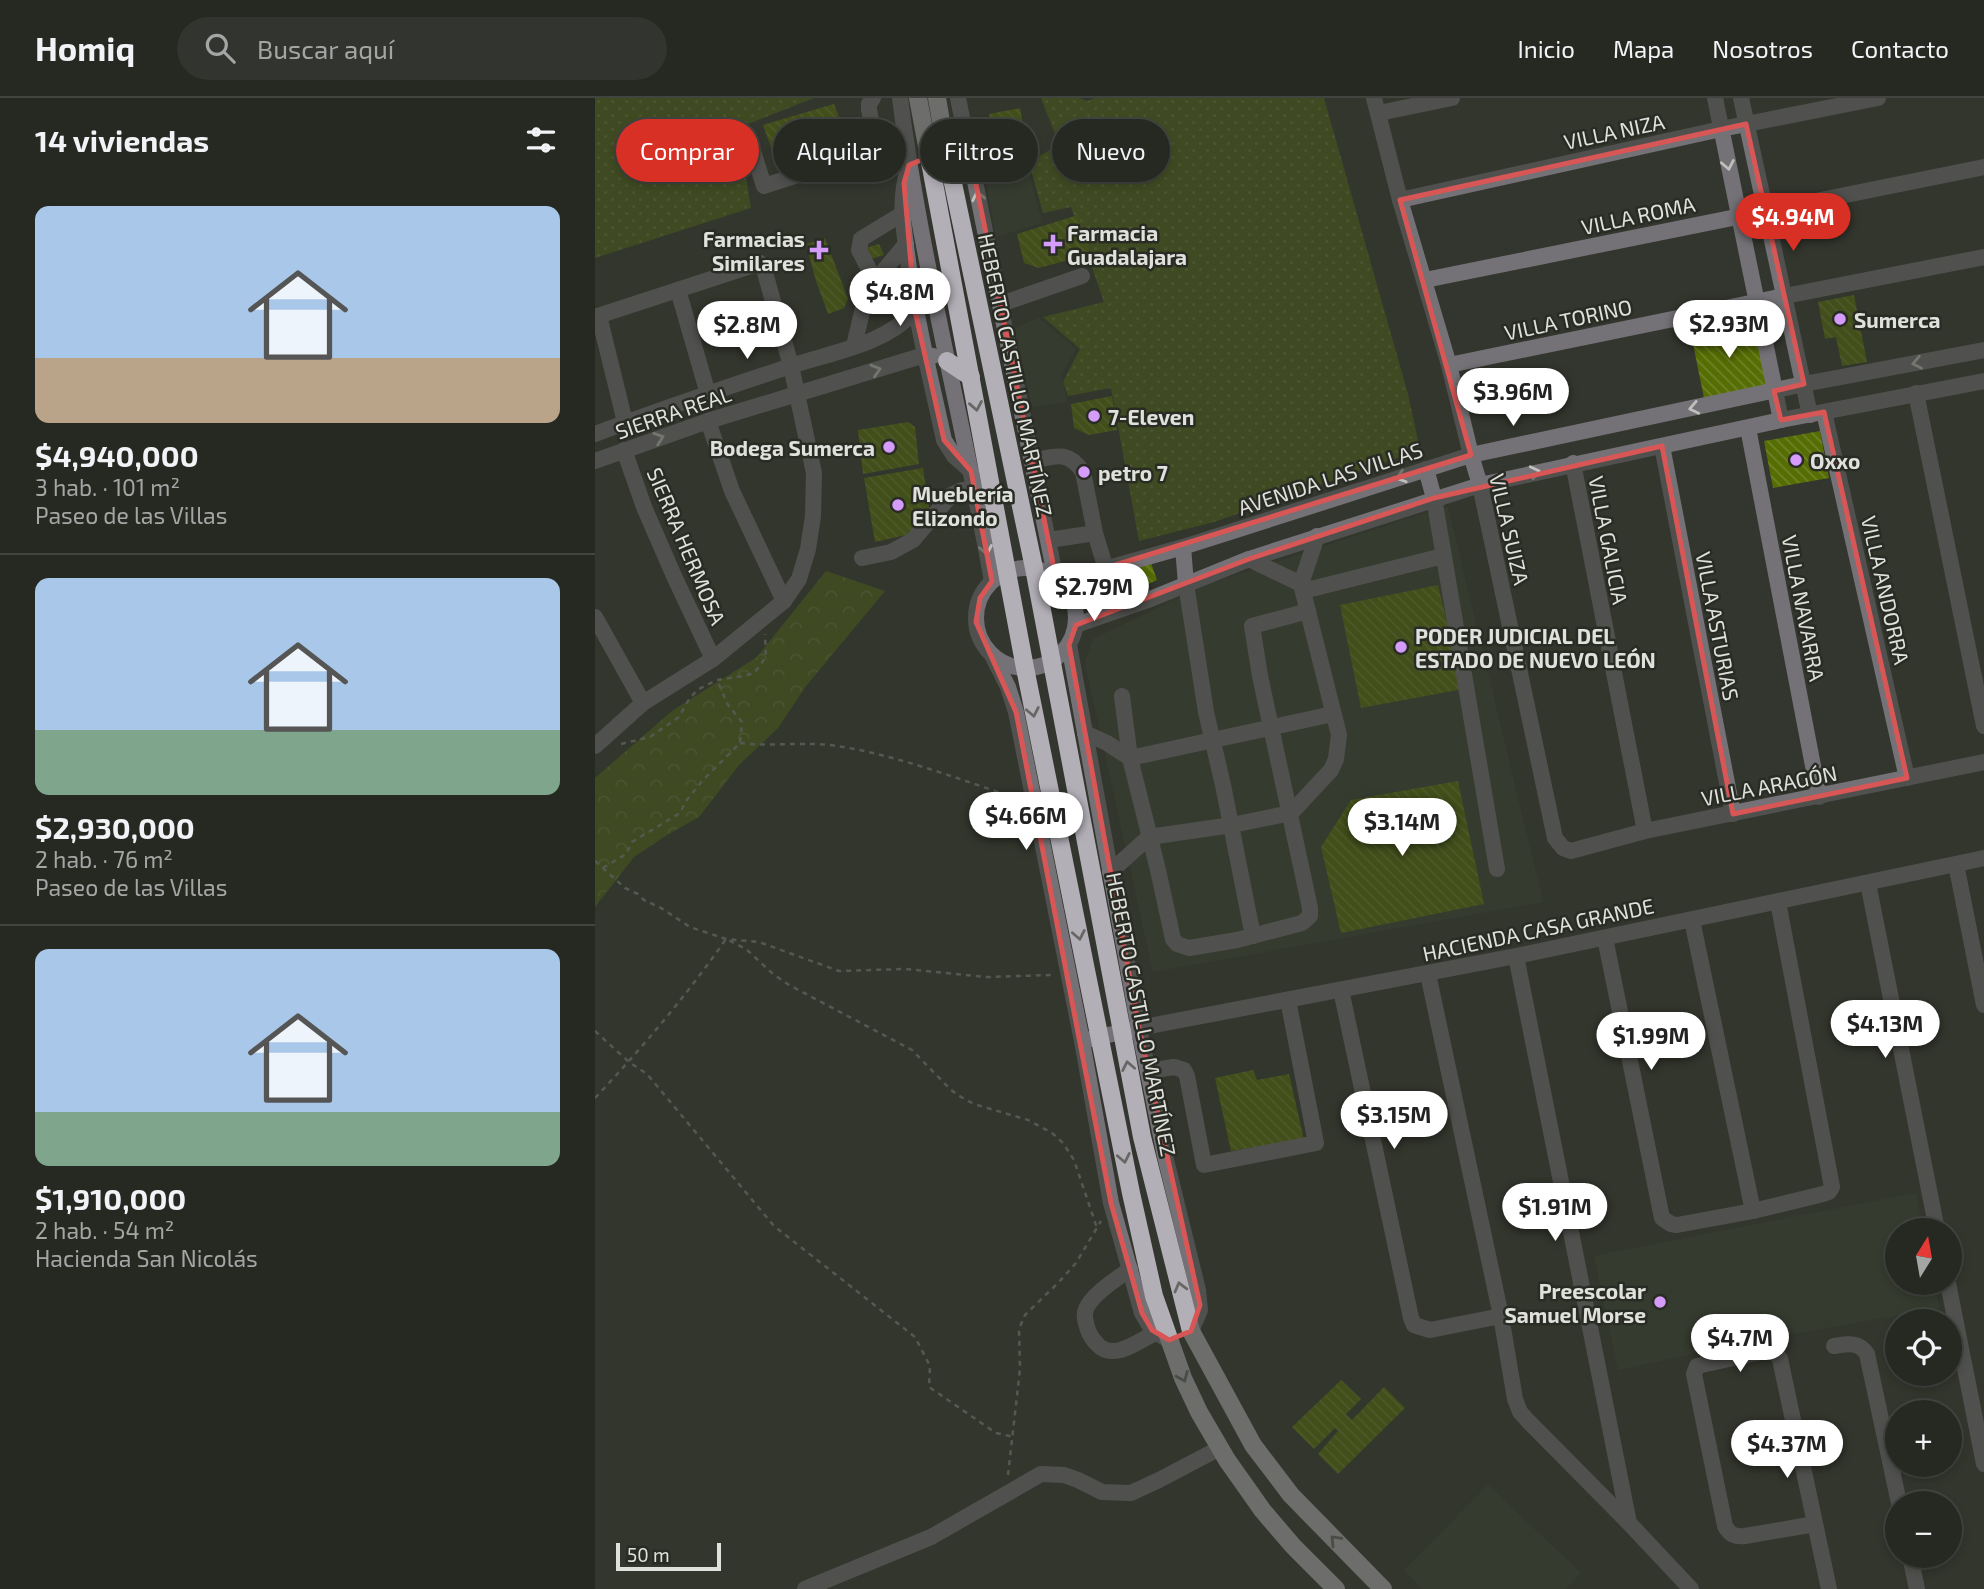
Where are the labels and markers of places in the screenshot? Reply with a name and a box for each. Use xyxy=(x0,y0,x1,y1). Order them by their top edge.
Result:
pin: $4.94M xyxy=(1736,194,1850,253)
place label: Farmacia Guadalajara xyxy=(1067,220,1187,269)
place label: Farmacias Similares xyxy=(703,226,805,275)
marker: Farmacia Guadalajara xyxy=(1045,236,1061,252)
marker: Farmacias Similares xyxy=(811,242,827,258)
pin: $4.8M xyxy=(851,268,949,328)
pin: $2.93M xyxy=(1672,300,1786,360)
pin: $2.8M xyxy=(698,302,796,361)
place label: Sumerca xyxy=(1854,307,1941,332)
marker: Sumerca xyxy=(1832,311,1848,327)
pin: $3.96M xyxy=(1456,368,1570,428)
place label: 7-Eleven xyxy=(1108,404,1194,429)
marker: 7-Eleven xyxy=(1086,408,1102,424)
place label: Bodega Sumerca xyxy=(710,435,875,460)
marker: Bodega Sumerca xyxy=(881,439,897,455)
place label: Oxxo xyxy=(1810,448,1860,473)
marker: Oxxo xyxy=(1788,452,1804,468)
place label: petro 7 xyxy=(1098,460,1168,485)
marker: petro 7 xyxy=(1076,464,1092,480)
place label: Mueblería Elizondo xyxy=(912,481,1013,530)
marker: Mueblería Elizondo xyxy=(890,497,906,513)
pin: $2.79M xyxy=(1037,564,1151,623)
place label: PODER JUDICIAL DEL ESTADO DE NUEVO LEÓN xyxy=(1415,623,1656,672)
marker: PODER JUDICIAL DEL ESTADO DE NUEVO LEÓN xyxy=(1393,639,1409,655)
pin: $4.66M xyxy=(969,792,1083,852)
pin: $3.14M xyxy=(1345,798,1459,858)
pin: $4.13M xyxy=(1828,1000,1942,1060)
pin: $1.99M xyxy=(1594,1012,1708,1072)
pin: $3.15M xyxy=(1337,1091,1451,1151)
pin: $1.91M xyxy=(1498,1184,1612,1243)
place label: Preescolar Samuel Morse xyxy=(1504,1278,1646,1327)
marker: Preescolar Samuel Morse xyxy=(1652,1294,1668,1310)
pin: $4.7M xyxy=(1691,1314,1789,1374)
pin: $4.37M xyxy=(1730,1420,1844,1480)

